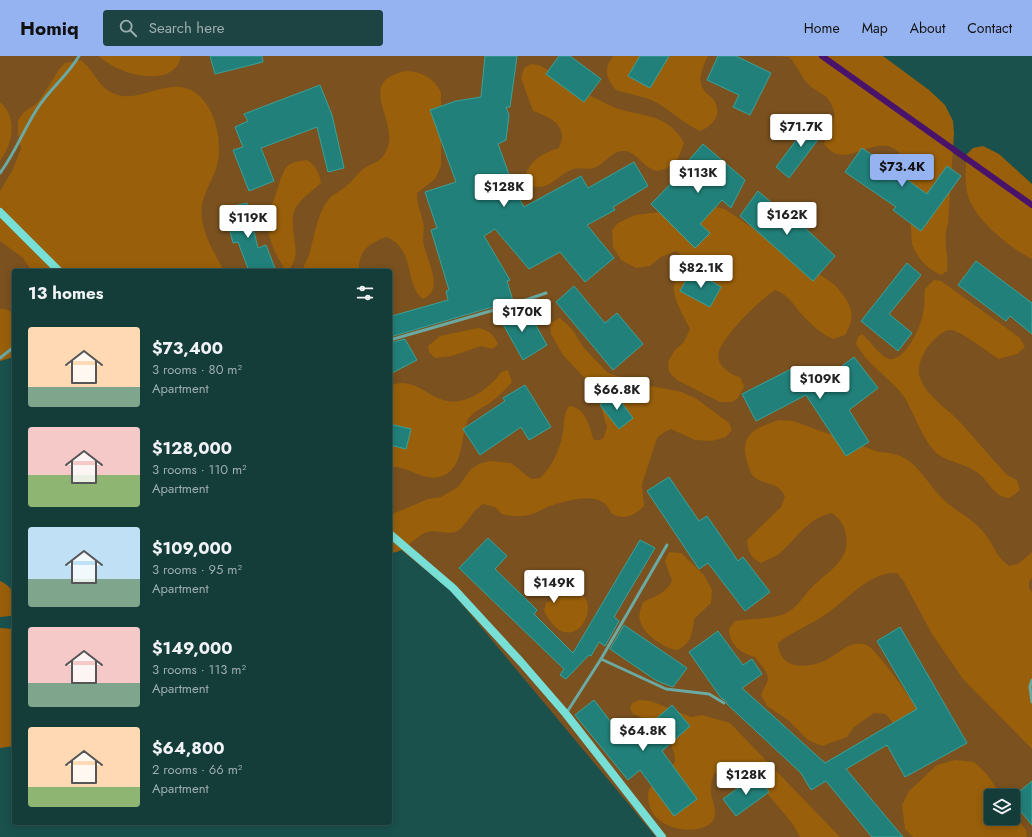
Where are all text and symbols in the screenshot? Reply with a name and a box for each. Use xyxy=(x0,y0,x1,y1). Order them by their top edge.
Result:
search box xyxy=(103,10,383,46)
text: Homiq xyxy=(20,15,79,42)
icon: search xyxy=(117,17,139,39)
text: Search here xyxy=(149,17,225,39)
text: Home xyxy=(804,18,840,38)
text: Map xyxy=(862,18,888,38)
text: About xyxy=(910,18,945,38)
text: Contact xyxy=(967,18,1012,38)
pin: $71.7K xyxy=(768,114,834,148)
text: $71.7K xyxy=(779,117,823,136)
pin: $73.4K xyxy=(869,154,935,188)
text: $73.4K xyxy=(879,157,925,176)
pin: $113K xyxy=(670,160,726,194)
text: $113K xyxy=(679,163,717,182)
pin: $128K xyxy=(476,174,532,208)
text: $128K xyxy=(484,177,524,196)
pin: $162K xyxy=(759,202,815,236)
pin: $119K xyxy=(220,205,276,239)
text: $162K xyxy=(766,205,808,224)
text: $119K xyxy=(228,208,268,227)
pin: $82.1K xyxy=(668,255,734,289)
text: $82.1K xyxy=(679,258,723,277)
text: 13 homes xyxy=(28,281,103,305)
icon: filters xyxy=(354,282,376,304)
pin: $170K xyxy=(494,299,550,333)
text: $170K xyxy=(502,302,542,321)
text: $73,400 xyxy=(152,336,223,360)
icon: home xyxy=(60,343,108,391)
text: 3 rooms · 80 m² xyxy=(152,360,242,379)
pin: $109K xyxy=(792,366,848,400)
text: $109K xyxy=(799,369,841,388)
pin: $66.8K xyxy=(584,377,650,411)
text: Apartment xyxy=(152,379,209,398)
text: $66.8K xyxy=(594,380,640,399)
text: $128,000 xyxy=(152,436,232,460)
icon: home xyxy=(60,443,108,491)
text: 3 rooms · 110 m² xyxy=(152,460,247,479)
text: Apartment xyxy=(152,479,209,498)
text: $109,000 xyxy=(152,536,232,560)
icon: home xyxy=(60,543,108,591)
text: 3 rooms · 95 m² xyxy=(152,560,242,579)
pin: $149K xyxy=(526,570,582,604)
text: $149K xyxy=(533,573,575,592)
text: Apartment xyxy=(152,579,209,598)
text: $149,000 xyxy=(152,636,233,660)
icon: home xyxy=(60,643,108,691)
text: 3 rooms · 113 m² xyxy=(152,660,246,679)
text: Apartment xyxy=(152,679,209,698)
pin: $64.8K xyxy=(610,718,676,752)
text: $64.8K xyxy=(619,721,667,740)
text: $64,800 xyxy=(152,736,225,760)
icon: home xyxy=(60,743,108,791)
text: 2 rooms · 66 m² xyxy=(152,760,242,779)
pin: $128K xyxy=(718,762,774,796)
text: $128K xyxy=(726,765,766,784)
text: Apartment xyxy=(152,779,209,798)
map controls xyxy=(984,789,1020,825)
button: layers xyxy=(984,789,1020,825)

